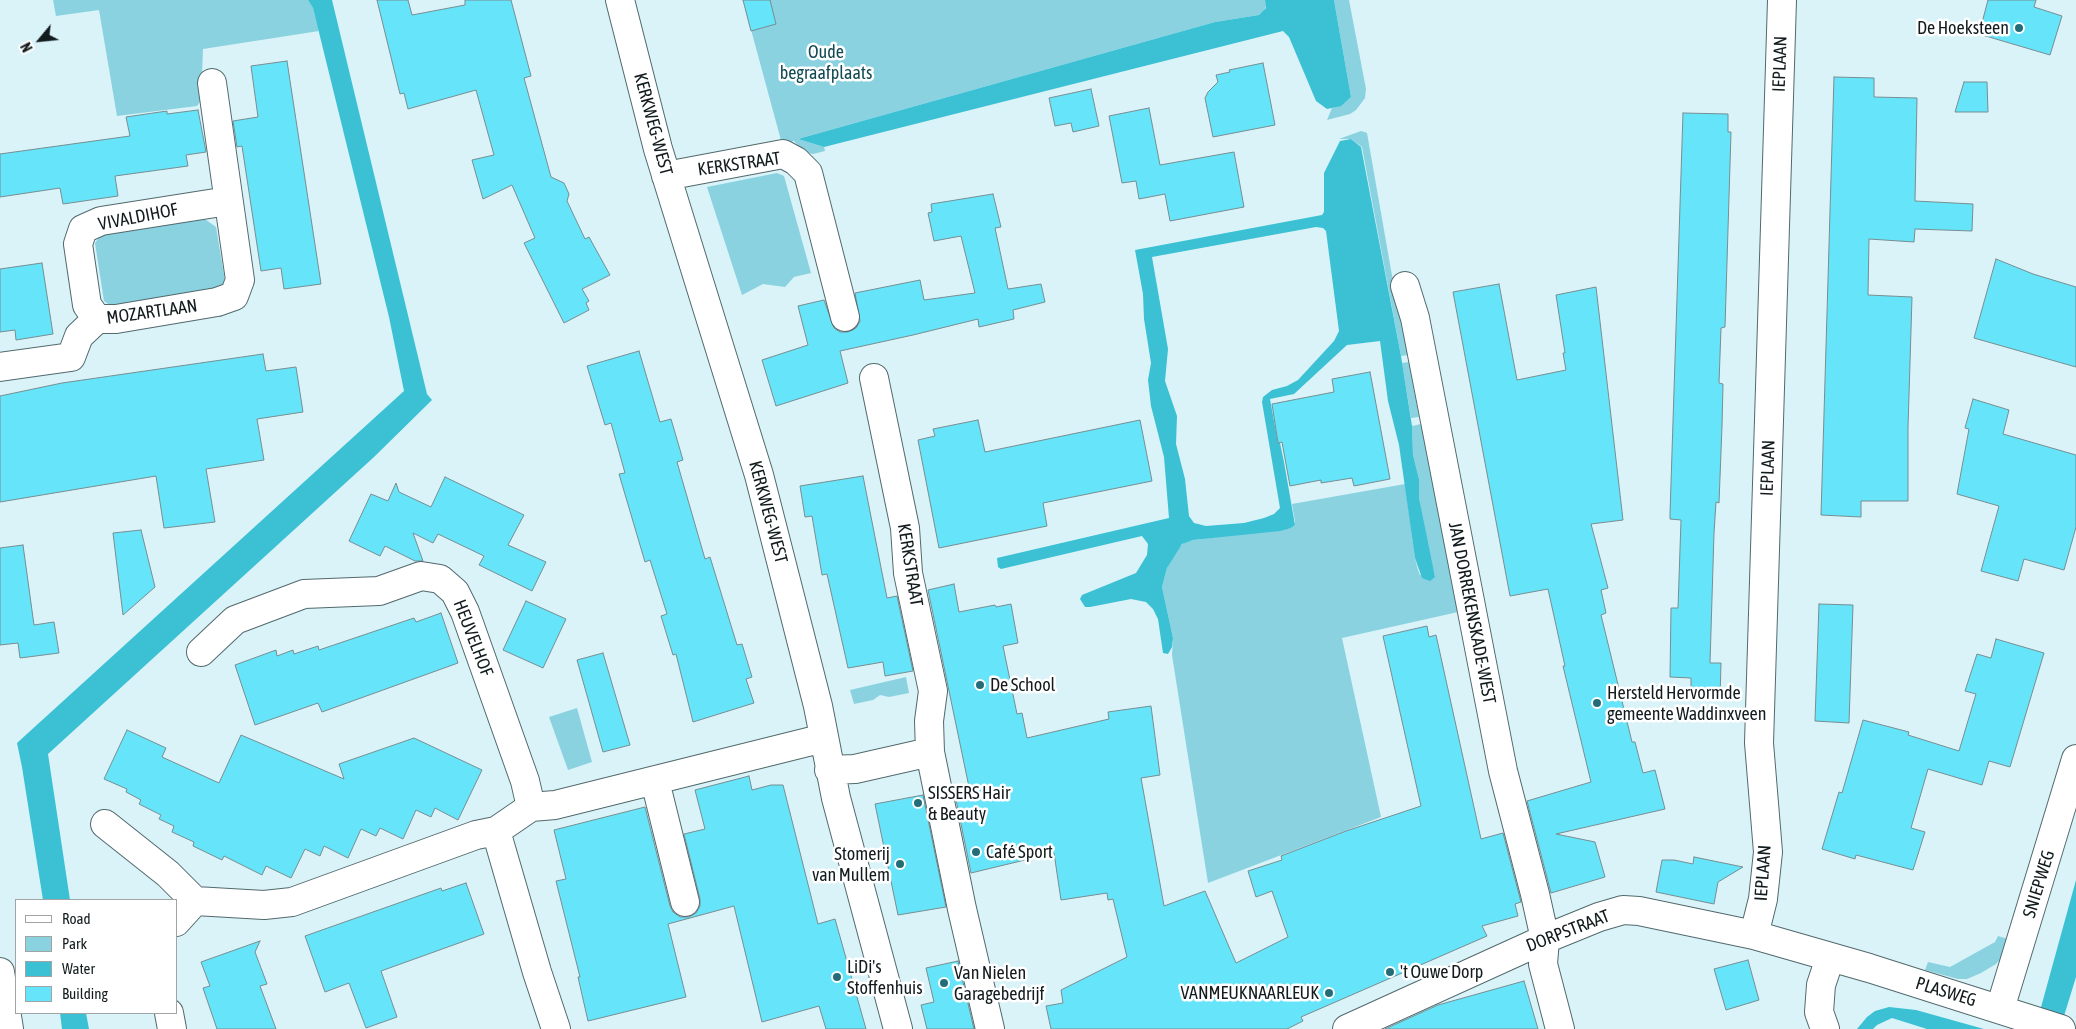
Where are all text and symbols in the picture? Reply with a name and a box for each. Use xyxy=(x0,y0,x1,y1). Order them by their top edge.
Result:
north arrow xyxy=(15,15,65,65)
place label: De Hoeksteen xyxy=(1917,17,2009,39)
marker: De Hoeksteen xyxy=(2013,22,2025,34)
street label: IEPLAAN xyxy=(1768,35,1792,93)
text: N xyxy=(18,40,36,54)
park label: Oude begraafplaats xyxy=(780,41,872,84)
street label: KERKWEG-WEST xyxy=(629,70,677,178)
street label: KERKSTRAAT xyxy=(696,147,782,181)
street label: VIVALDIHOF xyxy=(96,199,180,235)
street label: MOZARTLAAN xyxy=(105,295,199,329)
street label: IEPLAAN xyxy=(1756,439,1780,497)
street label: KERKWEG-WEST xyxy=(744,458,792,566)
street label: JAN DORREKENSKADE-WEST xyxy=(1444,520,1500,706)
street label: KERKSTRAAT xyxy=(893,522,927,608)
street label: HEUVELHOF xyxy=(449,597,497,679)
place label: De School xyxy=(990,674,1055,696)
marker: De School xyxy=(974,679,986,691)
place label: Hersteld Hervormde gemeente Waddinxveen xyxy=(1607,682,1766,724)
marker: Hersteld Hervormde gemeente Waddinxveen xyxy=(1591,697,1603,709)
place label: SISSERS Hair & Beauty xyxy=(928,782,1010,824)
marker: SISSERS Hair & Beauty xyxy=(912,797,924,809)
place label: Café Sport xyxy=(986,841,1053,863)
place label: Stomerij van Mullem xyxy=(812,843,890,886)
street label: IEPLAAN xyxy=(1750,844,1776,902)
marker: Café Sport xyxy=(970,846,982,858)
street label: SNIEPWEG xyxy=(2019,848,2059,920)
marker: Stomerij van Mullem xyxy=(894,858,906,870)
legend xyxy=(15,899,178,1014)
street label: DORPSTRAAT xyxy=(1523,905,1613,957)
text: Road xyxy=(62,910,91,927)
text: Park xyxy=(62,935,87,952)
place label: LiDi's Stoffenhuis xyxy=(847,956,923,999)
text: Water xyxy=(62,960,95,977)
place label: 't Ouwe Dorp xyxy=(1400,961,1483,983)
place label: Van Nielen Garagebedrijf xyxy=(954,962,1044,1004)
marker: 't Ouwe Dorp xyxy=(1384,966,1396,978)
marker: LiDi's Stoffenhuis xyxy=(831,971,843,983)
street label: PLASWEG xyxy=(1913,973,1979,1011)
marker: Van Nielen Garagebedrijf xyxy=(938,977,950,989)
place label: VANMEUKNAARLEUK xyxy=(1181,982,1319,1004)
text: Building xyxy=(62,985,108,1002)
marker: VANMEUKNAARLEUK xyxy=(1323,987,1335,999)

